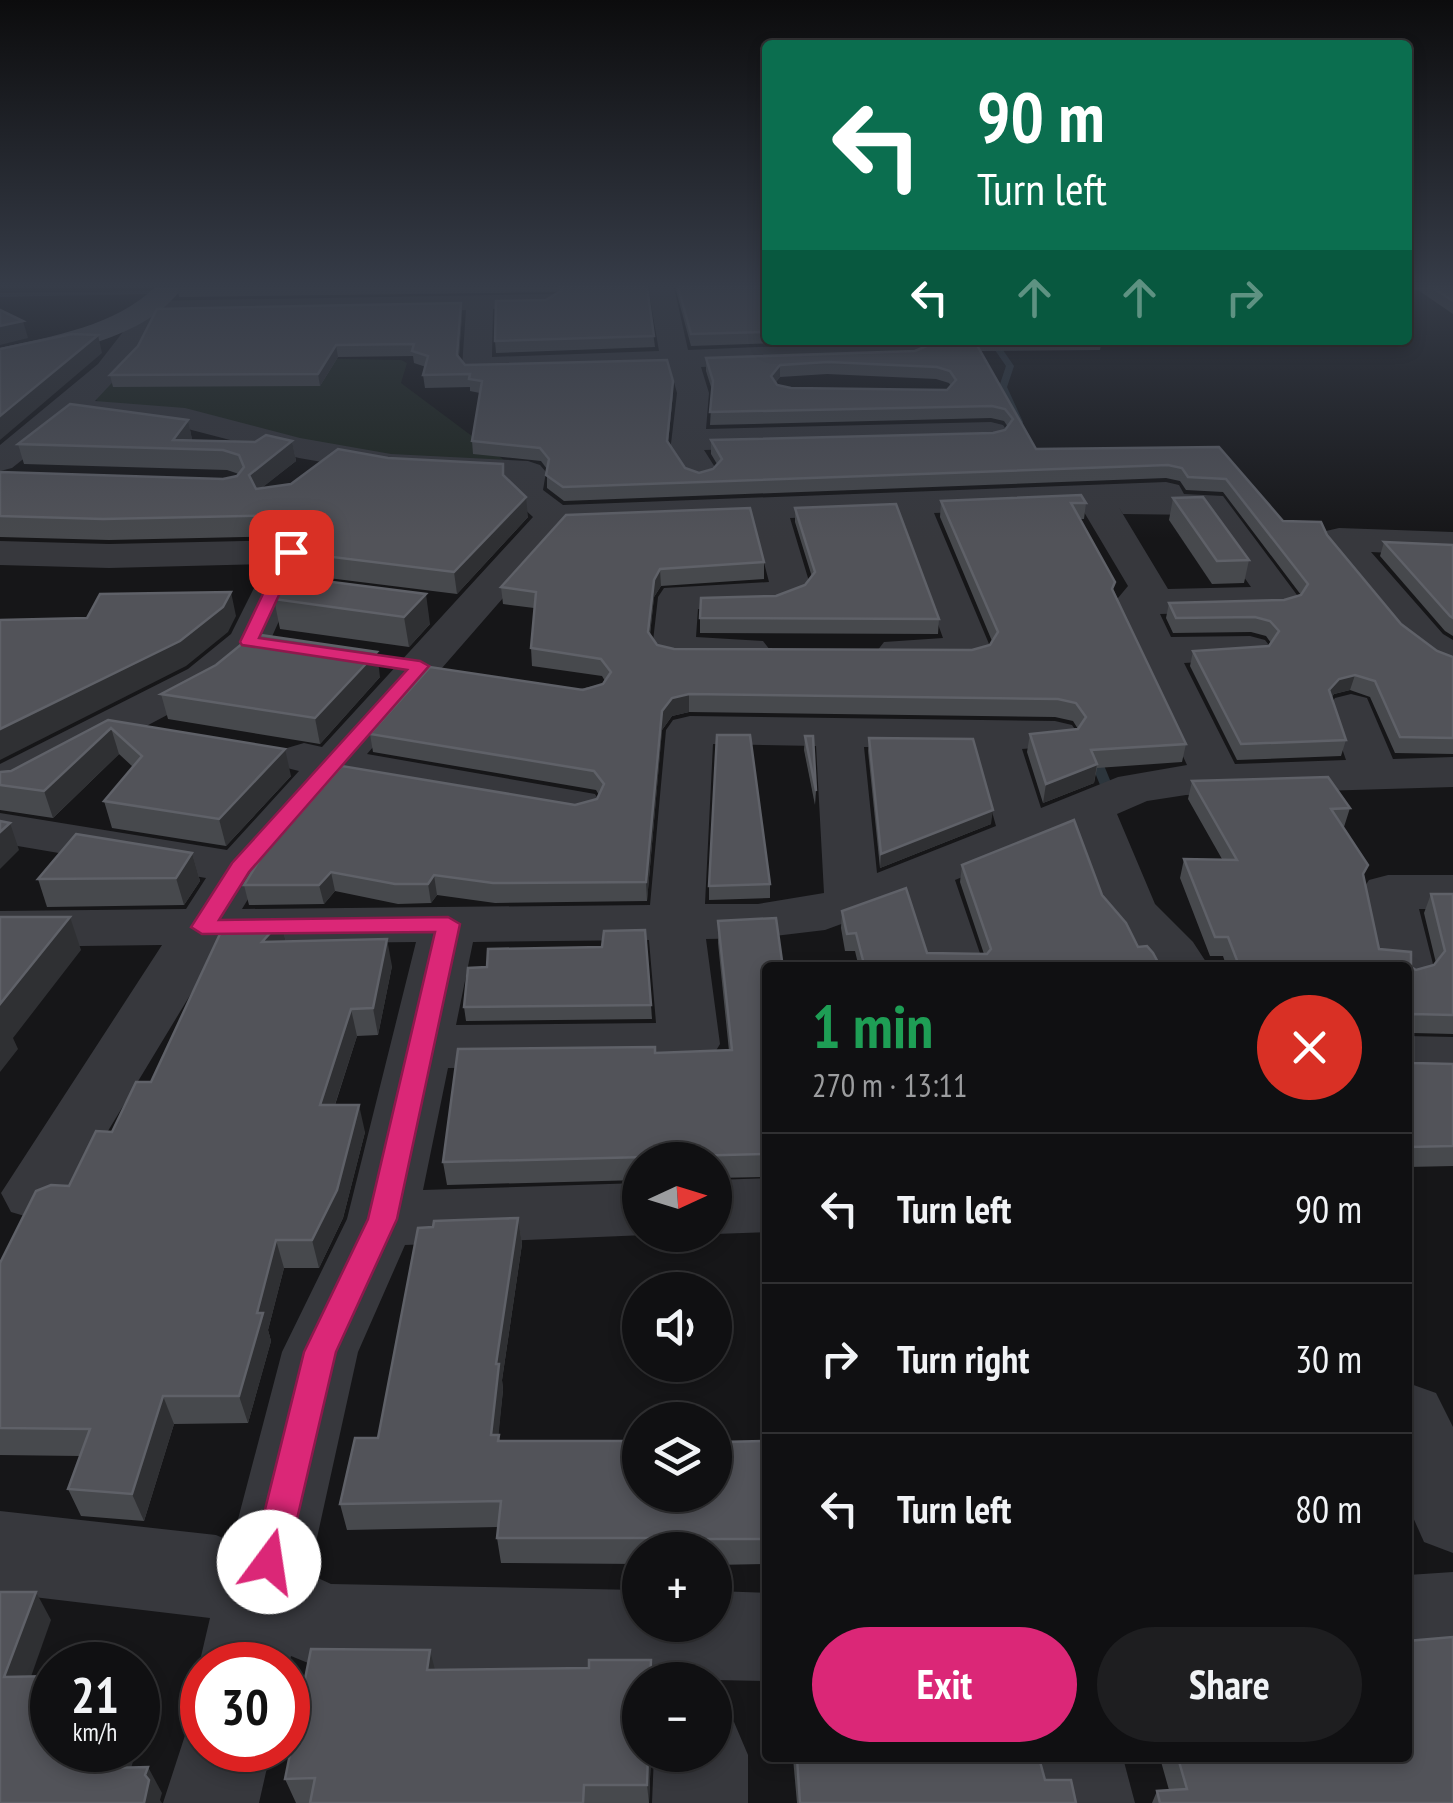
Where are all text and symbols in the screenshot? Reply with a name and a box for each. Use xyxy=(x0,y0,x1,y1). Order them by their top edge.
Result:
text: 90 m xyxy=(977,71,1105,161)
icon: left xyxy=(812,80,942,210)
text: Turn left xyxy=(977,159,1107,217)
icon: left xyxy=(902,270,957,325)
icon: ahead xyxy=(1007,270,1062,325)
icon: ahead xyxy=(1112,270,1167,325)
icon: right xyxy=(1217,270,1272,325)
pin xyxy=(249,510,334,595)
icon: arrive xyxy=(264,525,319,580)
text: 1 min xyxy=(812,987,933,1065)
button: close xyxy=(1257,995,1362,1100)
text: 270 m · 13:11 xyxy=(812,1064,967,1106)
north arrow xyxy=(622,1142,732,1252)
map controls xyxy=(622,1142,732,1772)
icon: left xyxy=(812,1181,867,1236)
text: Turn left xyxy=(897,1184,1011,1233)
text: 90 m xyxy=(1295,1184,1362,1233)
button: sound xyxy=(622,1272,732,1382)
icon: right xyxy=(812,1331,867,1386)
text: Turn right xyxy=(897,1334,1029,1383)
text: 30 m xyxy=(1295,1334,1362,1383)
button: layers xyxy=(622,1402,732,1512)
icon: left xyxy=(812,1481,867,1536)
text: Turn left xyxy=(897,1484,1011,1533)
text: 80 m xyxy=(1295,1484,1362,1533)
position arrow xyxy=(217,1510,321,1614)
button: + xyxy=(622,1532,732,1642)
button: Exit xyxy=(812,1627,1077,1742)
button: Share xyxy=(1097,1627,1362,1742)
speed limit sign: 30 xyxy=(180,1642,310,1772)
text: 21 xyxy=(71,1662,119,1727)
button: − xyxy=(622,1662,732,1772)
text: km/h xyxy=(73,1716,117,1748)

